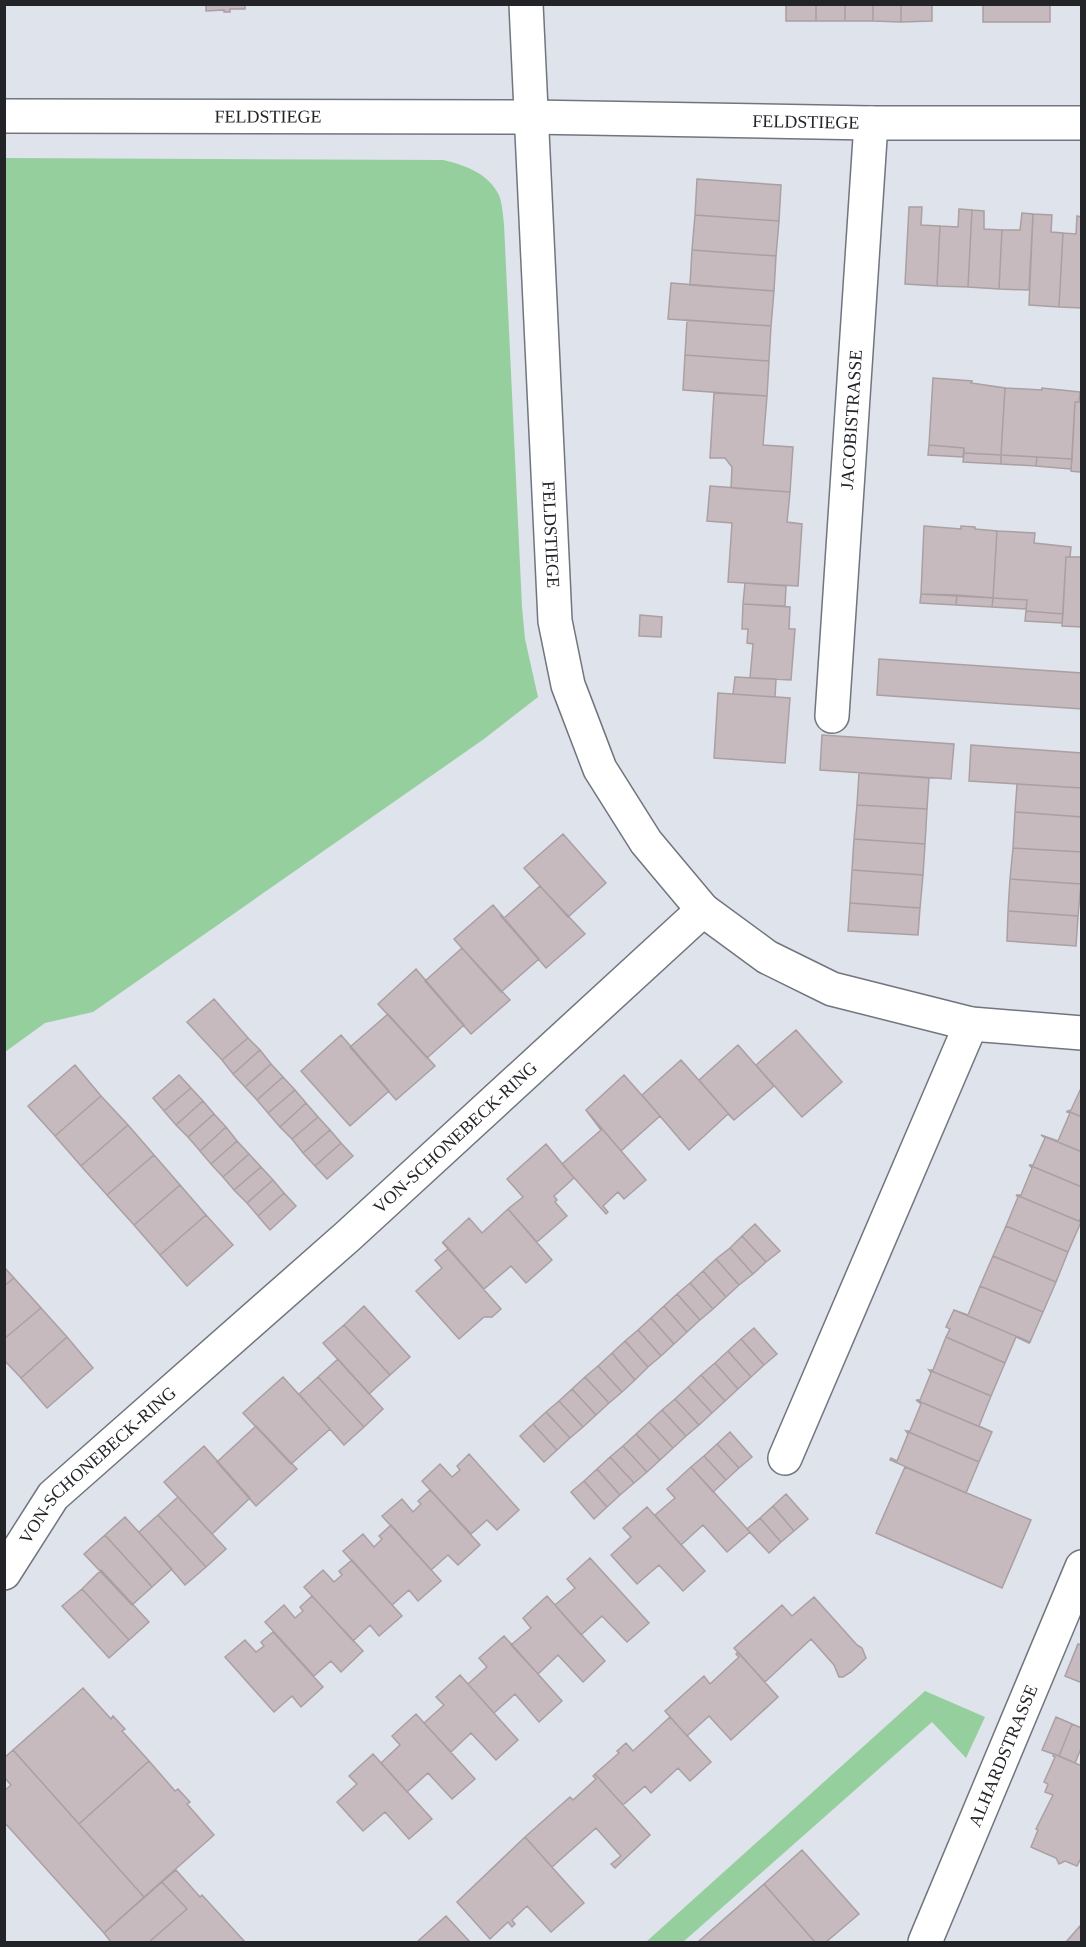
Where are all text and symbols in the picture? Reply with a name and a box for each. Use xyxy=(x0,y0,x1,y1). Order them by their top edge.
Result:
street label: FELDSTIEGE xyxy=(214,106,322,127)
street label: FELDSTIEGE xyxy=(752,111,860,133)
street label: JACOBISTRASSE xyxy=(837,349,866,490)
street label: FELDSTIEGE xyxy=(538,480,563,588)
street label: VON-SCHONEBECK-RING xyxy=(369,1057,541,1218)
street label: VON-SCHONEBECK-RING xyxy=(15,1383,180,1548)
street label: ALHARDSTRASSE xyxy=(964,1682,1042,1830)

